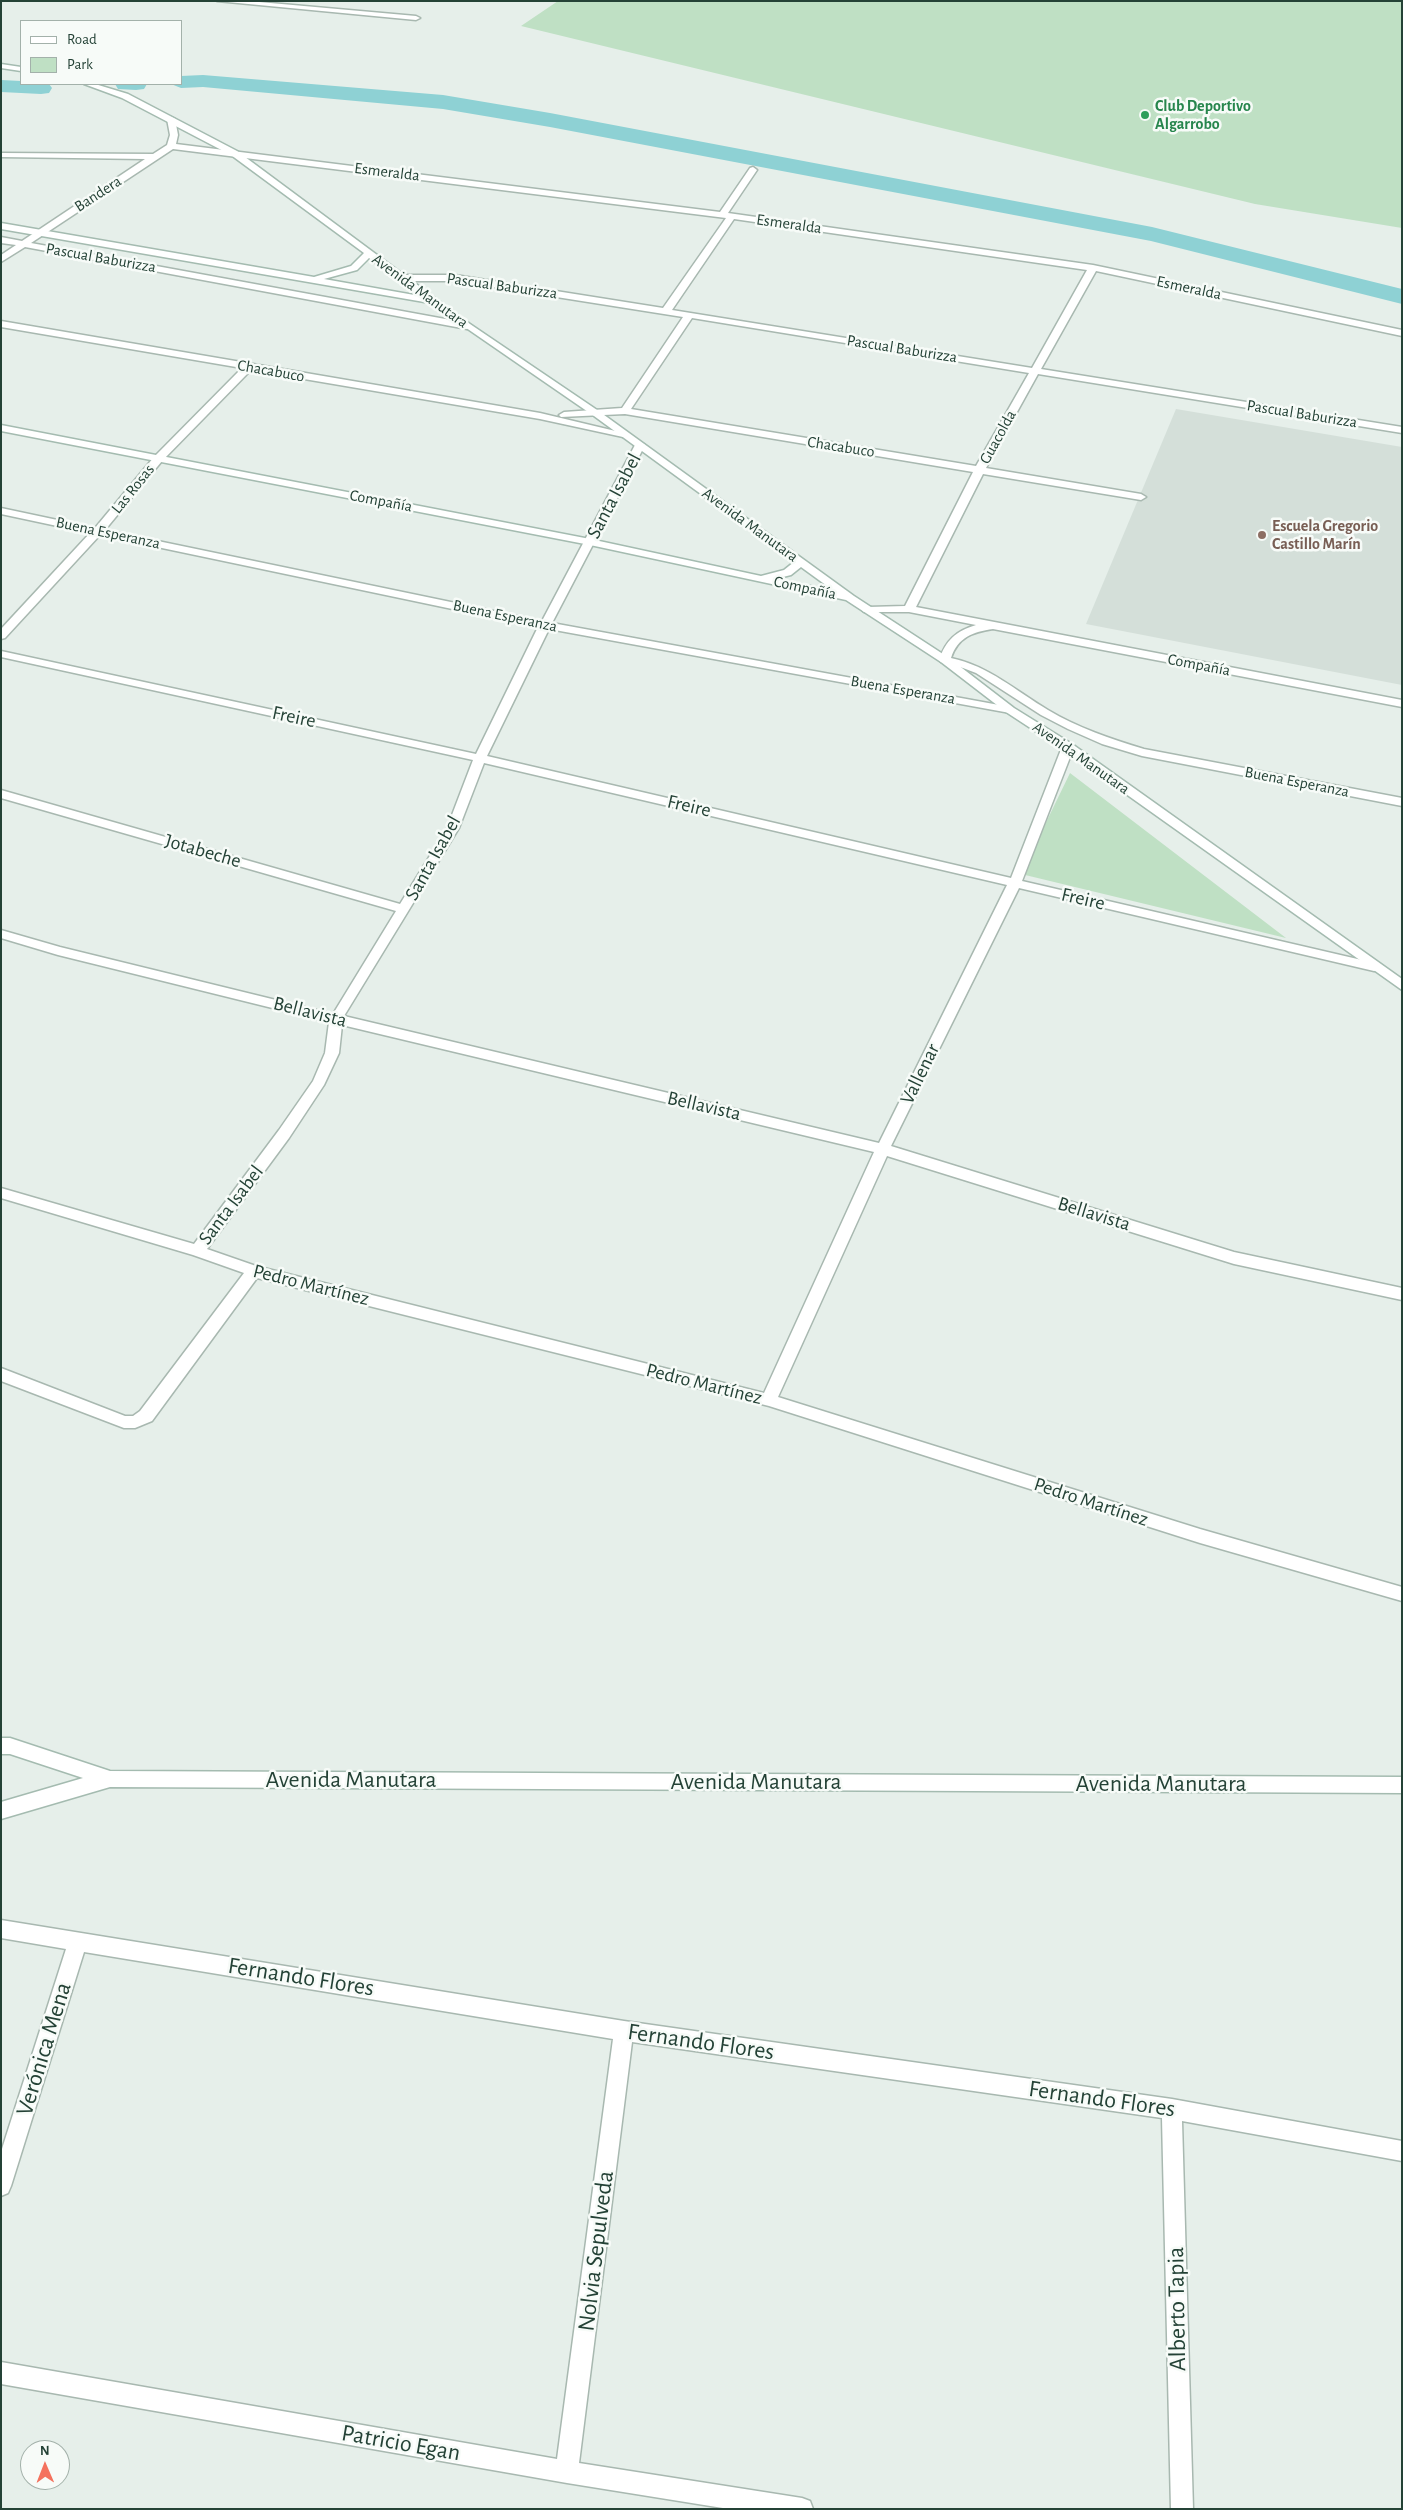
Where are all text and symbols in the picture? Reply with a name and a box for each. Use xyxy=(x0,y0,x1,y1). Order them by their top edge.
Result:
legend xyxy=(20,20,182,85)
text: Road xyxy=(67,32,97,47)
text: Park xyxy=(67,57,93,72)
place label: Club Deportivo Algarrobo xyxy=(1155,96,1251,134)
marker: Club Deportivo Algarrobo xyxy=(1139,109,1151,121)
street label: Esmeralda xyxy=(353,158,421,186)
street label: Bandera xyxy=(71,172,125,216)
street label: Esmeralda xyxy=(755,210,823,238)
street label: Pascual Baburizza xyxy=(45,239,157,277)
street label: Avenida Manutara xyxy=(368,250,472,332)
street label: Pascual Baburizza xyxy=(446,269,558,303)
street label: Esmeralda xyxy=(1155,272,1223,304)
street label: Pascual Baburizza xyxy=(846,331,958,367)
street label: Chacabuco xyxy=(236,356,306,386)
street label: Pascual Baburizza xyxy=(1246,396,1358,432)
street label: Guacolda xyxy=(975,407,1021,467)
street label: Chacabuco xyxy=(806,432,876,462)
street label: Santa Isabel xyxy=(581,449,647,543)
street label: Las Rosas xyxy=(107,460,159,518)
street label: Avenida Manutara xyxy=(698,484,802,566)
street label: Compañía xyxy=(348,486,414,516)
street label: Buena Esperanza xyxy=(54,513,162,553)
place label: Escuela Gregorio Castillo Marín xyxy=(1272,516,1378,554)
marker: Escuela Gregorio Castillo Marín xyxy=(1256,529,1268,541)
street label: Compañía xyxy=(772,572,838,604)
street label: Buena Esperanza xyxy=(451,596,559,636)
street label: Compañía xyxy=(1166,650,1232,680)
street label: Buena Esperanza xyxy=(849,671,957,709)
street label: Freire xyxy=(270,701,318,733)
street label: Avenida Manutara xyxy=(1029,717,1133,799)
street label: Buena Esperanza xyxy=(1243,762,1351,802)
street label: Freire xyxy=(665,789,713,823)
street label: Santa Isabel xyxy=(400,811,466,905)
street label: Jotabeche xyxy=(162,829,244,873)
street label: Freire xyxy=(1059,882,1107,916)
street label: Bellavista xyxy=(271,991,349,1033)
street label: Vallenar xyxy=(895,1040,945,1108)
street label: Bellavista xyxy=(665,1086,743,1126)
street label: Santa Isabel xyxy=(193,1160,269,1250)
street label: Bellavista xyxy=(1055,1192,1133,1236)
street label: Pedro Martínez xyxy=(250,1259,372,1311)
street label: Pedro Martínez xyxy=(643,1358,765,1410)
street label: Pedro Martínez xyxy=(1031,1472,1151,1532)
street label: Avenida Manutara xyxy=(265,1766,437,1794)
street label: Avenida Manutara xyxy=(670,1768,842,1796)
street label: Avenida Manutara xyxy=(1075,1770,1247,1798)
street label: Fernando Flores xyxy=(226,1951,376,2003)
street label: Verónica Mena xyxy=(10,1979,78,2119)
street label: Fernando Flores xyxy=(626,2017,776,2067)
street label: Fernando Flores xyxy=(1027,2074,1177,2124)
street label: Nolvia Sepulveda xyxy=(572,2169,620,2333)
street label: Alberto Tapia xyxy=(1162,2247,1192,2371)
street label: Patricio Egan xyxy=(339,2418,463,2468)
north arrow xyxy=(20,2440,70,2490)
text: N xyxy=(40,2444,50,2458)

